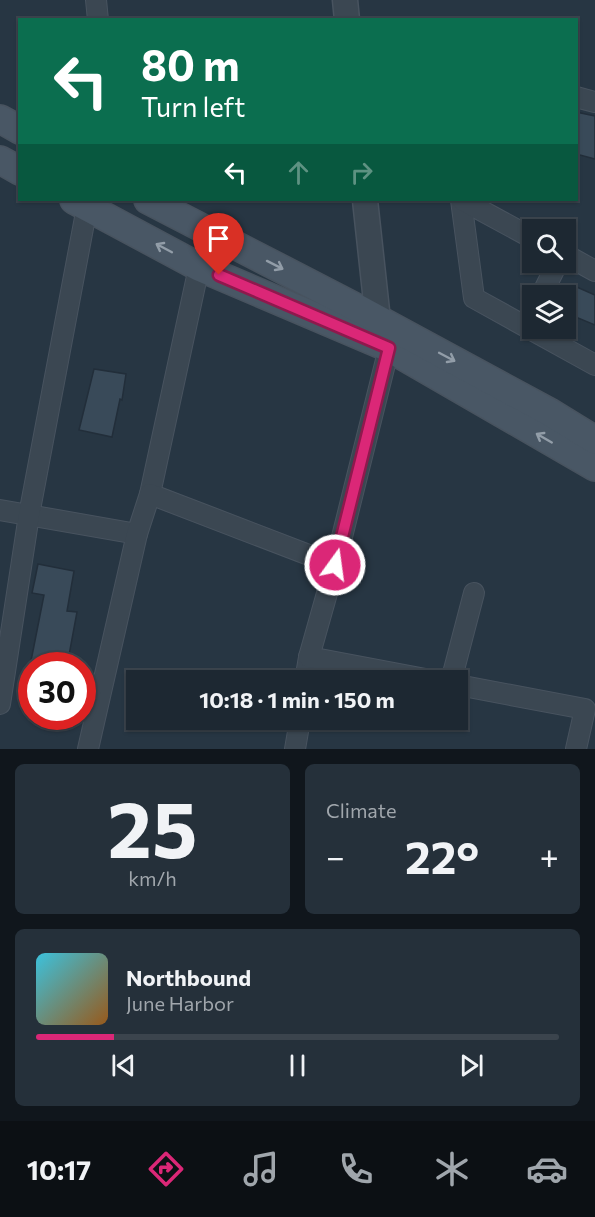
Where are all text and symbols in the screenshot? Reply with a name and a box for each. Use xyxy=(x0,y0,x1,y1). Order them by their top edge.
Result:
text: 80 m xyxy=(141,38,240,90)
icon: left xyxy=(42,42,120,120)
text: Turn left xyxy=(141,90,245,123)
icon: left xyxy=(219,156,252,189)
icon: ahead xyxy=(282,156,315,189)
icon: right xyxy=(345,156,378,189)
pin xyxy=(193,213,244,275)
map controls xyxy=(522,219,576,339)
button: search xyxy=(522,219,576,273)
icon: arrive xyxy=(202,222,235,255)
one-way arrow xyxy=(156,242,173,254)
one-way arrow xyxy=(265,260,283,271)
button: layers xyxy=(522,285,576,339)
one-way arrow xyxy=(438,351,455,363)
one-way arrow xyxy=(536,431,553,443)
position arrow xyxy=(303,533,367,597)
speed limit sign: 30 xyxy=(18,652,96,730)
text: 10:18 · 1 min · 150 m xyxy=(199,686,395,713)
text: 25 xyxy=(108,779,197,874)
text: Climate xyxy=(326,798,396,822)
text: 22° xyxy=(405,828,479,883)
text: − xyxy=(326,835,345,876)
text: + xyxy=(540,835,559,876)
text: km/h xyxy=(128,866,177,890)
text: Northbound xyxy=(126,964,251,991)
text: June Harbor xyxy=(126,991,234,1015)
icon: previous xyxy=(107,1049,140,1082)
icon: pause xyxy=(281,1049,314,1082)
icon: next xyxy=(455,1049,488,1082)
icon: directions xyxy=(145,1148,187,1190)
icon: music xyxy=(240,1148,282,1190)
icon: phone xyxy=(335,1148,377,1190)
icon: climate xyxy=(431,1148,473,1190)
icon: car xyxy=(526,1148,568,1190)
text: 10:17 xyxy=(27,1153,91,1186)

